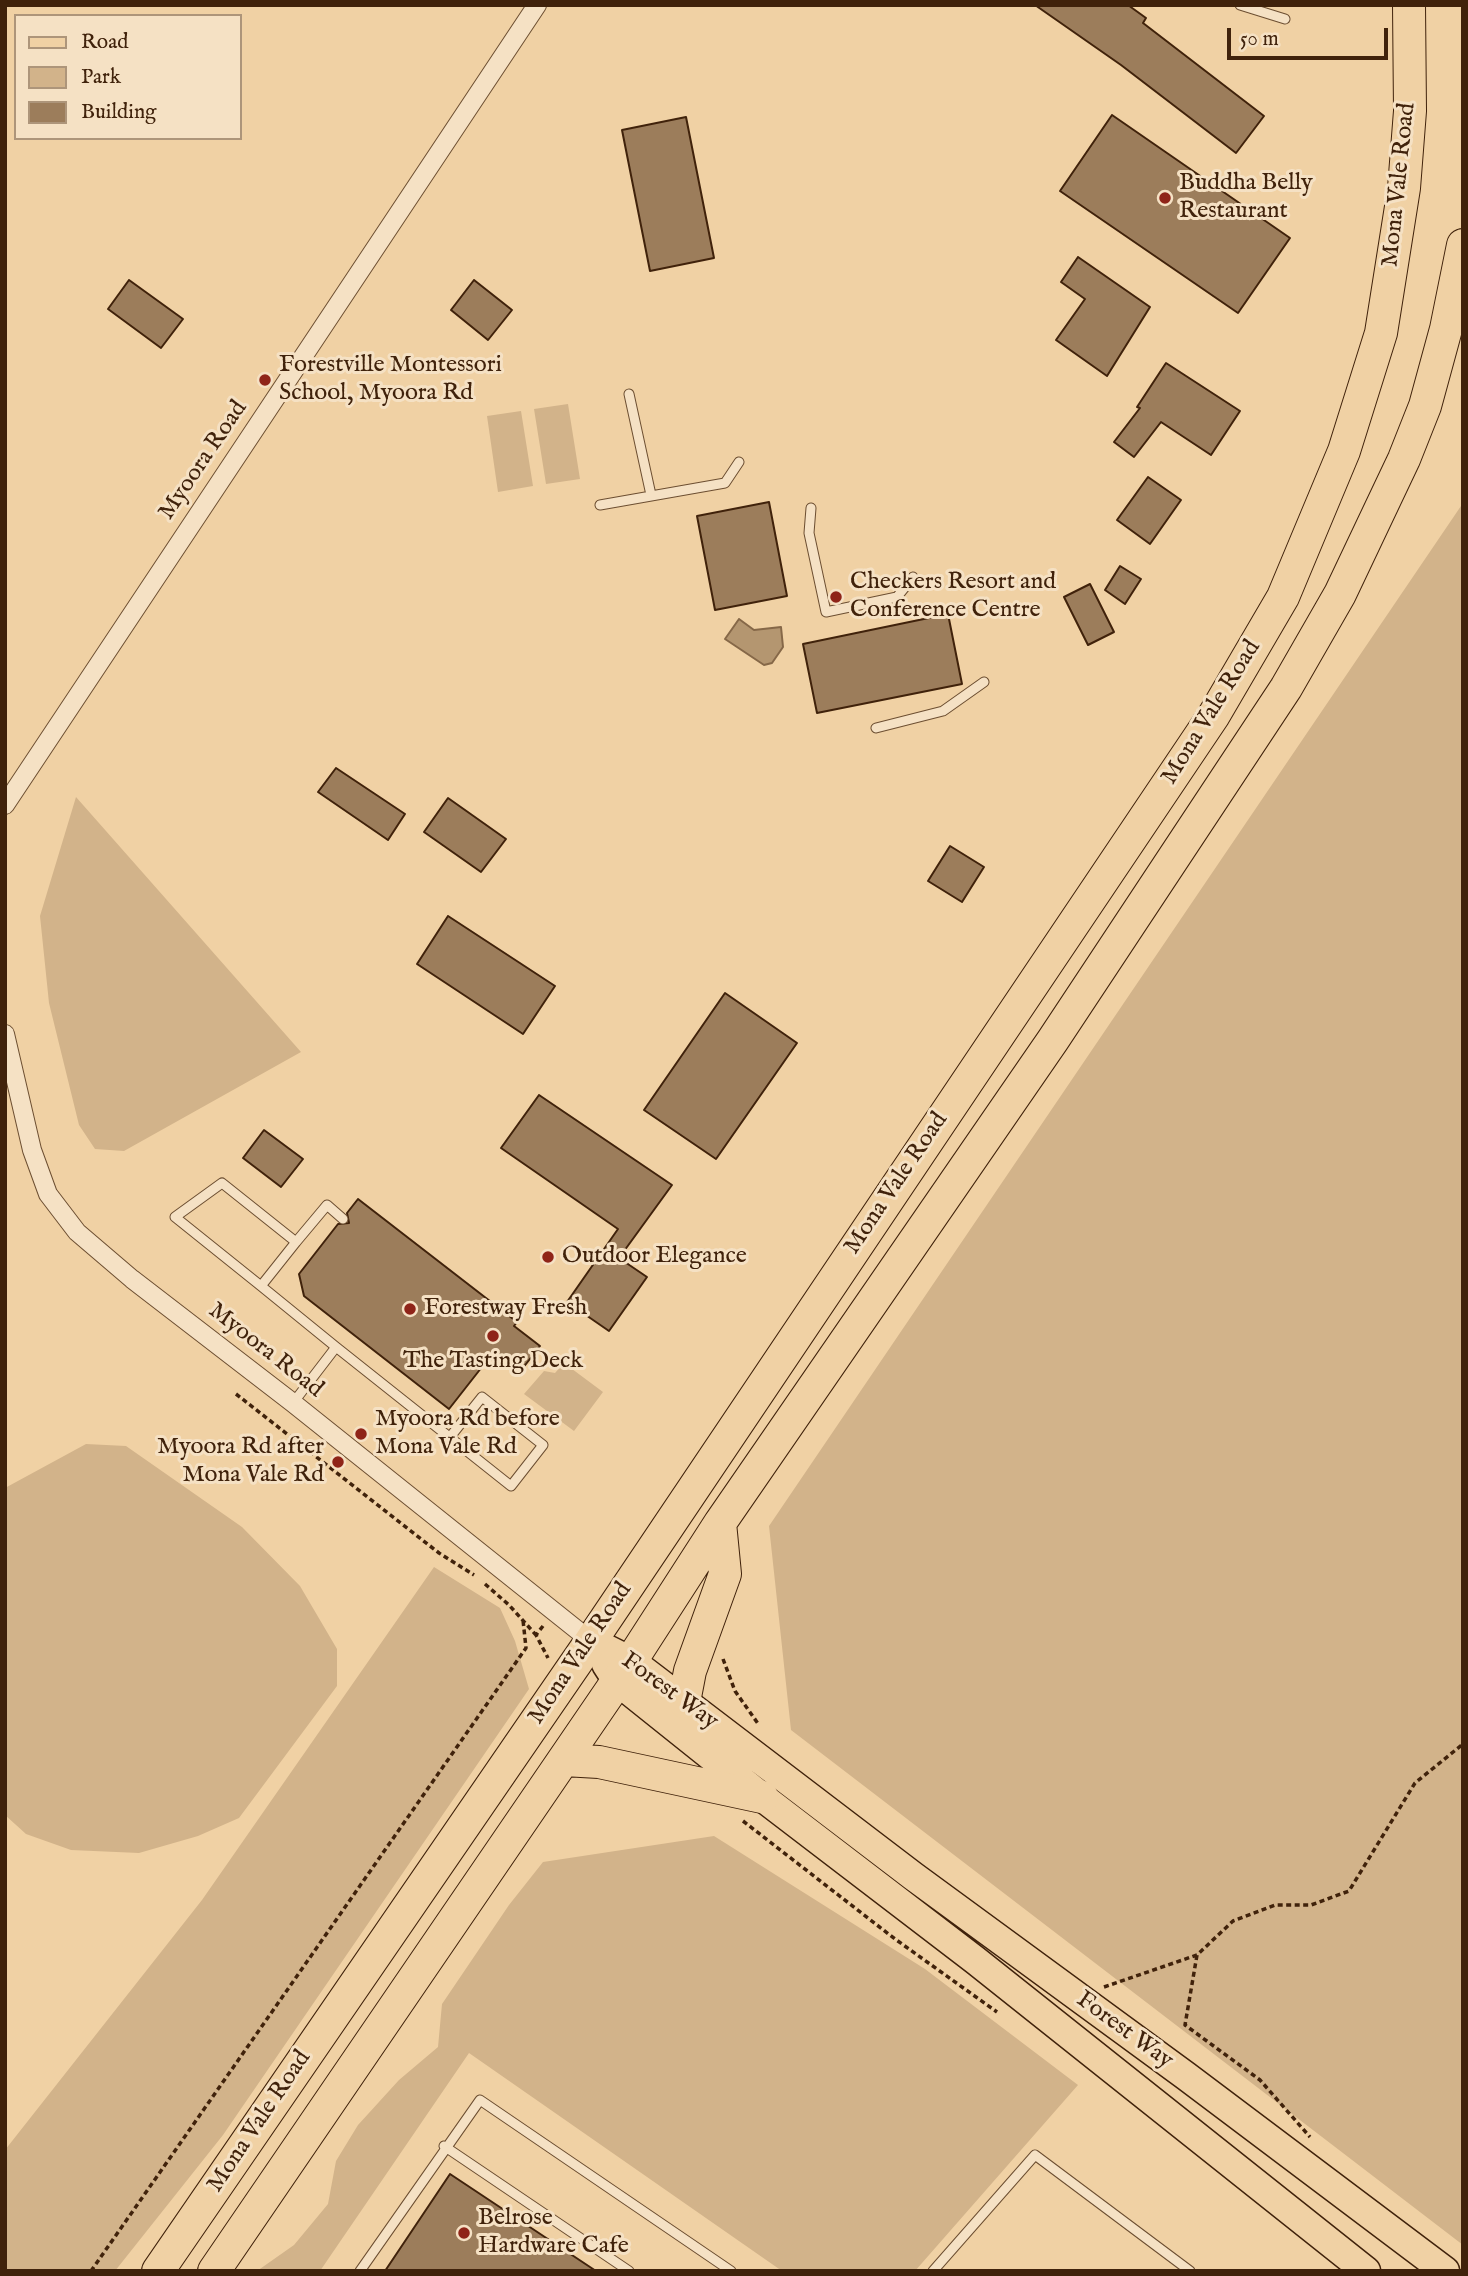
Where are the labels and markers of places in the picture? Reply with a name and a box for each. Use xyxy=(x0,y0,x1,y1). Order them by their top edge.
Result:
place label: Buddha Belly Restaurant xyxy=(1179,170,1313,226)
marker: Buddha Belly Restaurant xyxy=(1157,190,1173,206)
place label: Forestville Montessori School, Myoora Rd xyxy=(279,352,502,408)
marker: Forestville Montessori School, Myoora Rd xyxy=(257,372,273,388)
place label: Checkers Resort and Conference Centre xyxy=(850,569,1056,625)
marker: Checkers Resort and Conference Centre xyxy=(828,589,844,605)
place label: Outdoor Elegance xyxy=(562,1243,747,1271)
marker: Outdoor Elegance xyxy=(540,1249,556,1265)
place label: Forestway Fresh xyxy=(424,1295,587,1323)
marker: Forestway Fresh xyxy=(402,1301,418,1317)
marker: The Tasting Deck xyxy=(485,1328,501,1344)
place label: The Tasting Deck xyxy=(403,1348,583,1376)
place label: Myoora Rd before Mona Vale Rd xyxy=(375,1406,560,1462)
marker: Myoora Rd before Mona Vale Rd xyxy=(353,1426,369,1442)
place label: Myoora Rd after Mona Vale Rd xyxy=(157,1434,324,1490)
marker: Myoora Rd after Mona Vale Rd xyxy=(330,1454,346,1470)
place label: Belrose Hardware Cafe xyxy=(478,2205,629,2261)
marker: Belrose Hardware Cafe xyxy=(456,2225,472,2241)

